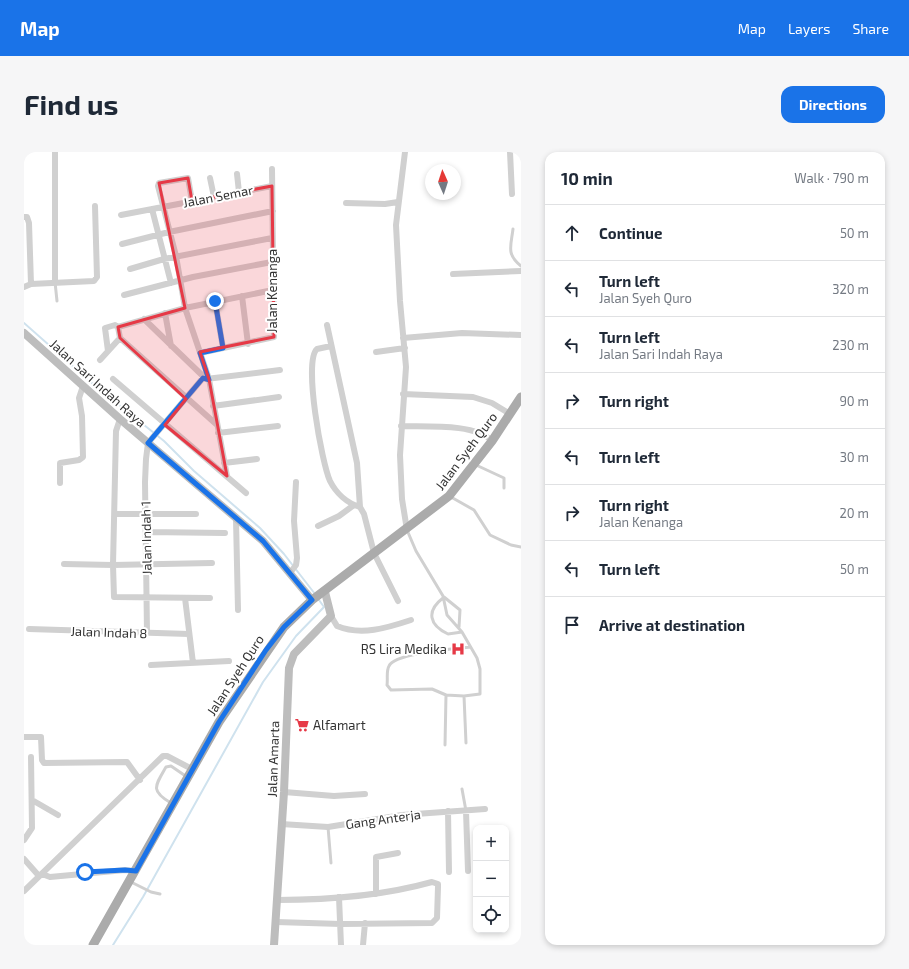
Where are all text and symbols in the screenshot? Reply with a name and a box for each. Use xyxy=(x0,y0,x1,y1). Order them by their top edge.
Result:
text: Map xyxy=(20,17,60,40)
text: Map xyxy=(738,20,766,37)
text: Layers xyxy=(788,20,830,37)
text: Share xyxy=(852,20,889,37)
button: Directions xyxy=(781,86,885,123)
text: Find us xyxy=(24,87,118,121)
north arrow xyxy=(425,164,461,200)
text: 10 min xyxy=(561,168,613,188)
text: Walk · 790 m xyxy=(794,170,869,186)
street label: Jalan Semar xyxy=(182,181,254,211)
icon: ahead xyxy=(561,222,583,244)
text: Continue xyxy=(599,224,662,242)
text: 50 m xyxy=(840,225,869,241)
street label: Jalan Kenanga xyxy=(264,249,280,333)
text: Turn left xyxy=(599,272,660,290)
icon: left xyxy=(561,278,583,300)
text: 320 m xyxy=(832,281,869,297)
text: Jalan Syeh Quro xyxy=(599,290,692,306)
route end xyxy=(206,292,224,310)
text: Turn left xyxy=(599,328,660,346)
icon: left xyxy=(561,334,583,356)
street label: Jalan Sari Indah Raya xyxy=(47,336,149,430)
text: 230 m xyxy=(832,337,869,353)
text: Jalan Sari Indah Raya xyxy=(599,346,723,362)
icon: right xyxy=(561,390,583,412)
text: Turn right xyxy=(599,392,669,410)
text: 90 m xyxy=(839,393,869,409)
street label: Jalan Syeh Quro xyxy=(432,409,500,493)
icon: left xyxy=(561,446,583,468)
text: Turn left xyxy=(599,448,660,466)
text: 30 m xyxy=(840,449,869,465)
text: Turn right xyxy=(599,496,669,514)
street label: Jalan Indah 1 xyxy=(137,501,155,575)
icon: right xyxy=(561,502,583,524)
text: 20 m xyxy=(840,505,869,521)
text: Jalan Kenanga xyxy=(599,514,683,530)
icon: left xyxy=(561,558,583,580)
text: Turn left xyxy=(599,560,660,578)
text: 50 m xyxy=(840,561,869,577)
icon: arrive xyxy=(561,614,583,636)
text: Arrive at destination xyxy=(599,616,745,634)
street label: Jalan Indah 8 xyxy=(70,623,148,641)
street label: Jalan Syeh Quro xyxy=(203,632,267,718)
place label: RS Lira Medika xyxy=(361,641,447,657)
hospital icon: RS Lira Medika xyxy=(450,641,466,657)
supermarket icon: Alfamart xyxy=(294,717,310,733)
place label: Alfamart xyxy=(313,717,366,733)
street label: Jalan Amarta xyxy=(264,720,282,798)
street label: Gang Anterja xyxy=(344,806,422,832)
map controls xyxy=(473,825,509,933)
button: + xyxy=(473,825,509,861)
button: − xyxy=(473,861,509,897)
route start xyxy=(76,863,94,881)
button: locate xyxy=(473,897,509,933)

